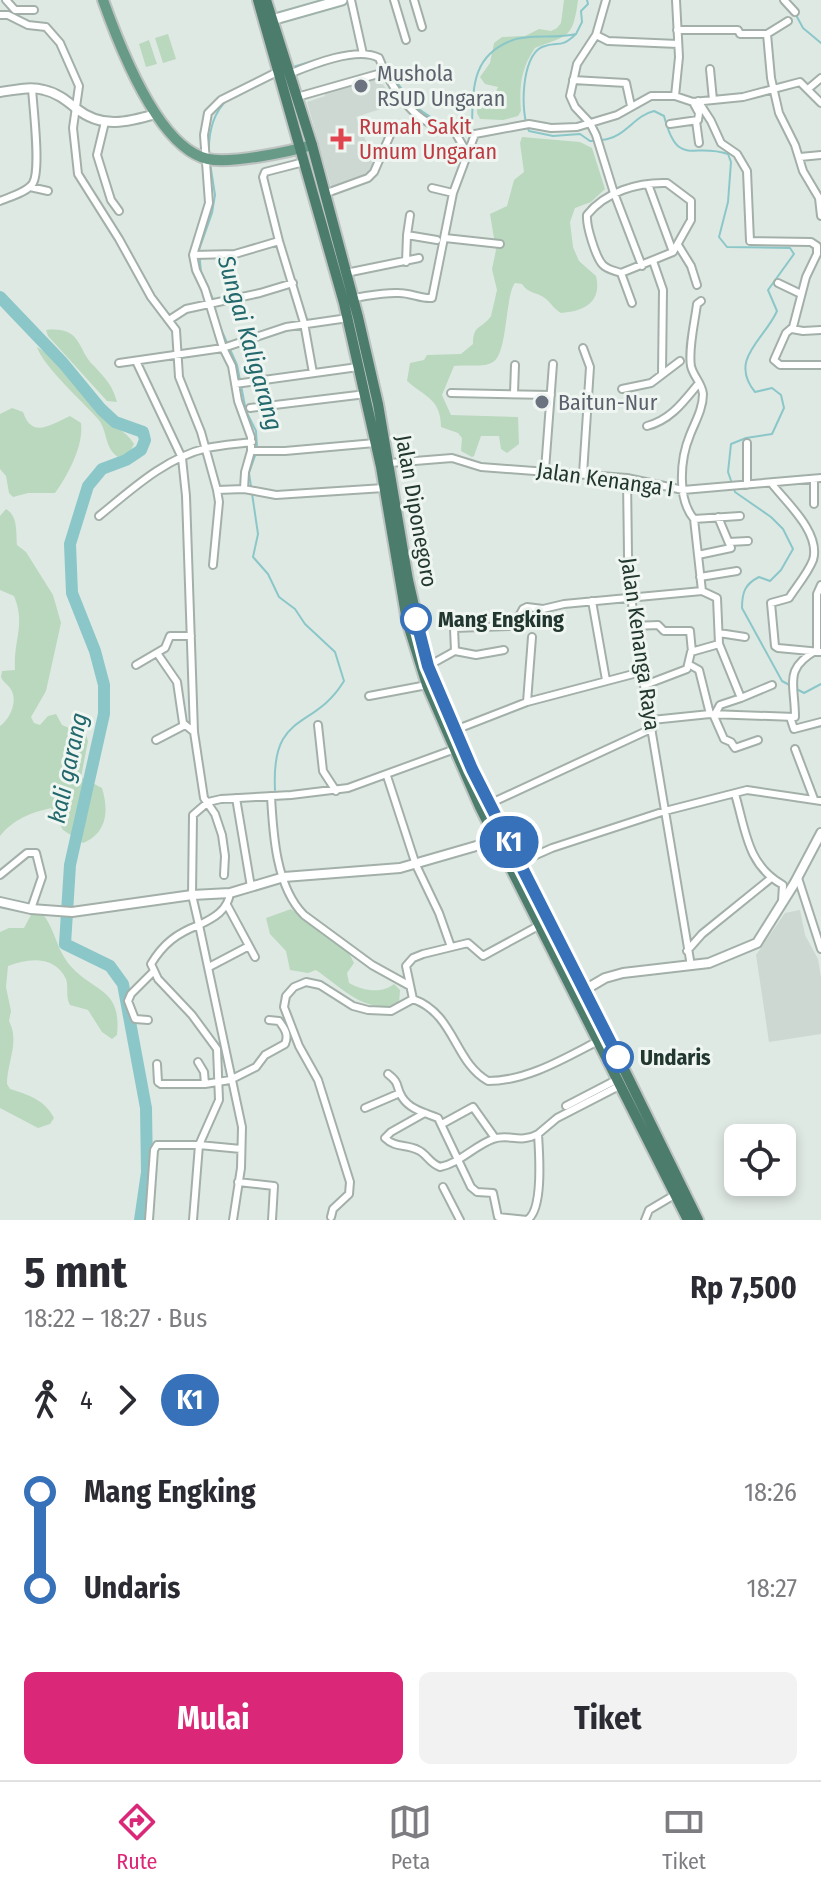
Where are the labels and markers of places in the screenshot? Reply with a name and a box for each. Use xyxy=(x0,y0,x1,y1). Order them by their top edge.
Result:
place label: Mushola RSUD Ungaran xyxy=(377,60,505,112)
marker: Mushola RSUD Ungaran xyxy=(352,77,370,95)
place label: Rumah Sakit Umum Ungaran xyxy=(359,113,497,165)
marker: Rumah Sakit Umum Ungaran xyxy=(330,128,352,150)
place label: Baitun-Nur xyxy=(558,389,658,416)
marker: Baitun-Nur xyxy=(533,393,551,411)
marker: Mang Engking xyxy=(401,604,431,634)
place label: Mang Engking xyxy=(438,606,564,633)
marker: Undaris xyxy=(603,1042,633,1072)
place label: Undaris xyxy=(640,1044,711,1071)

